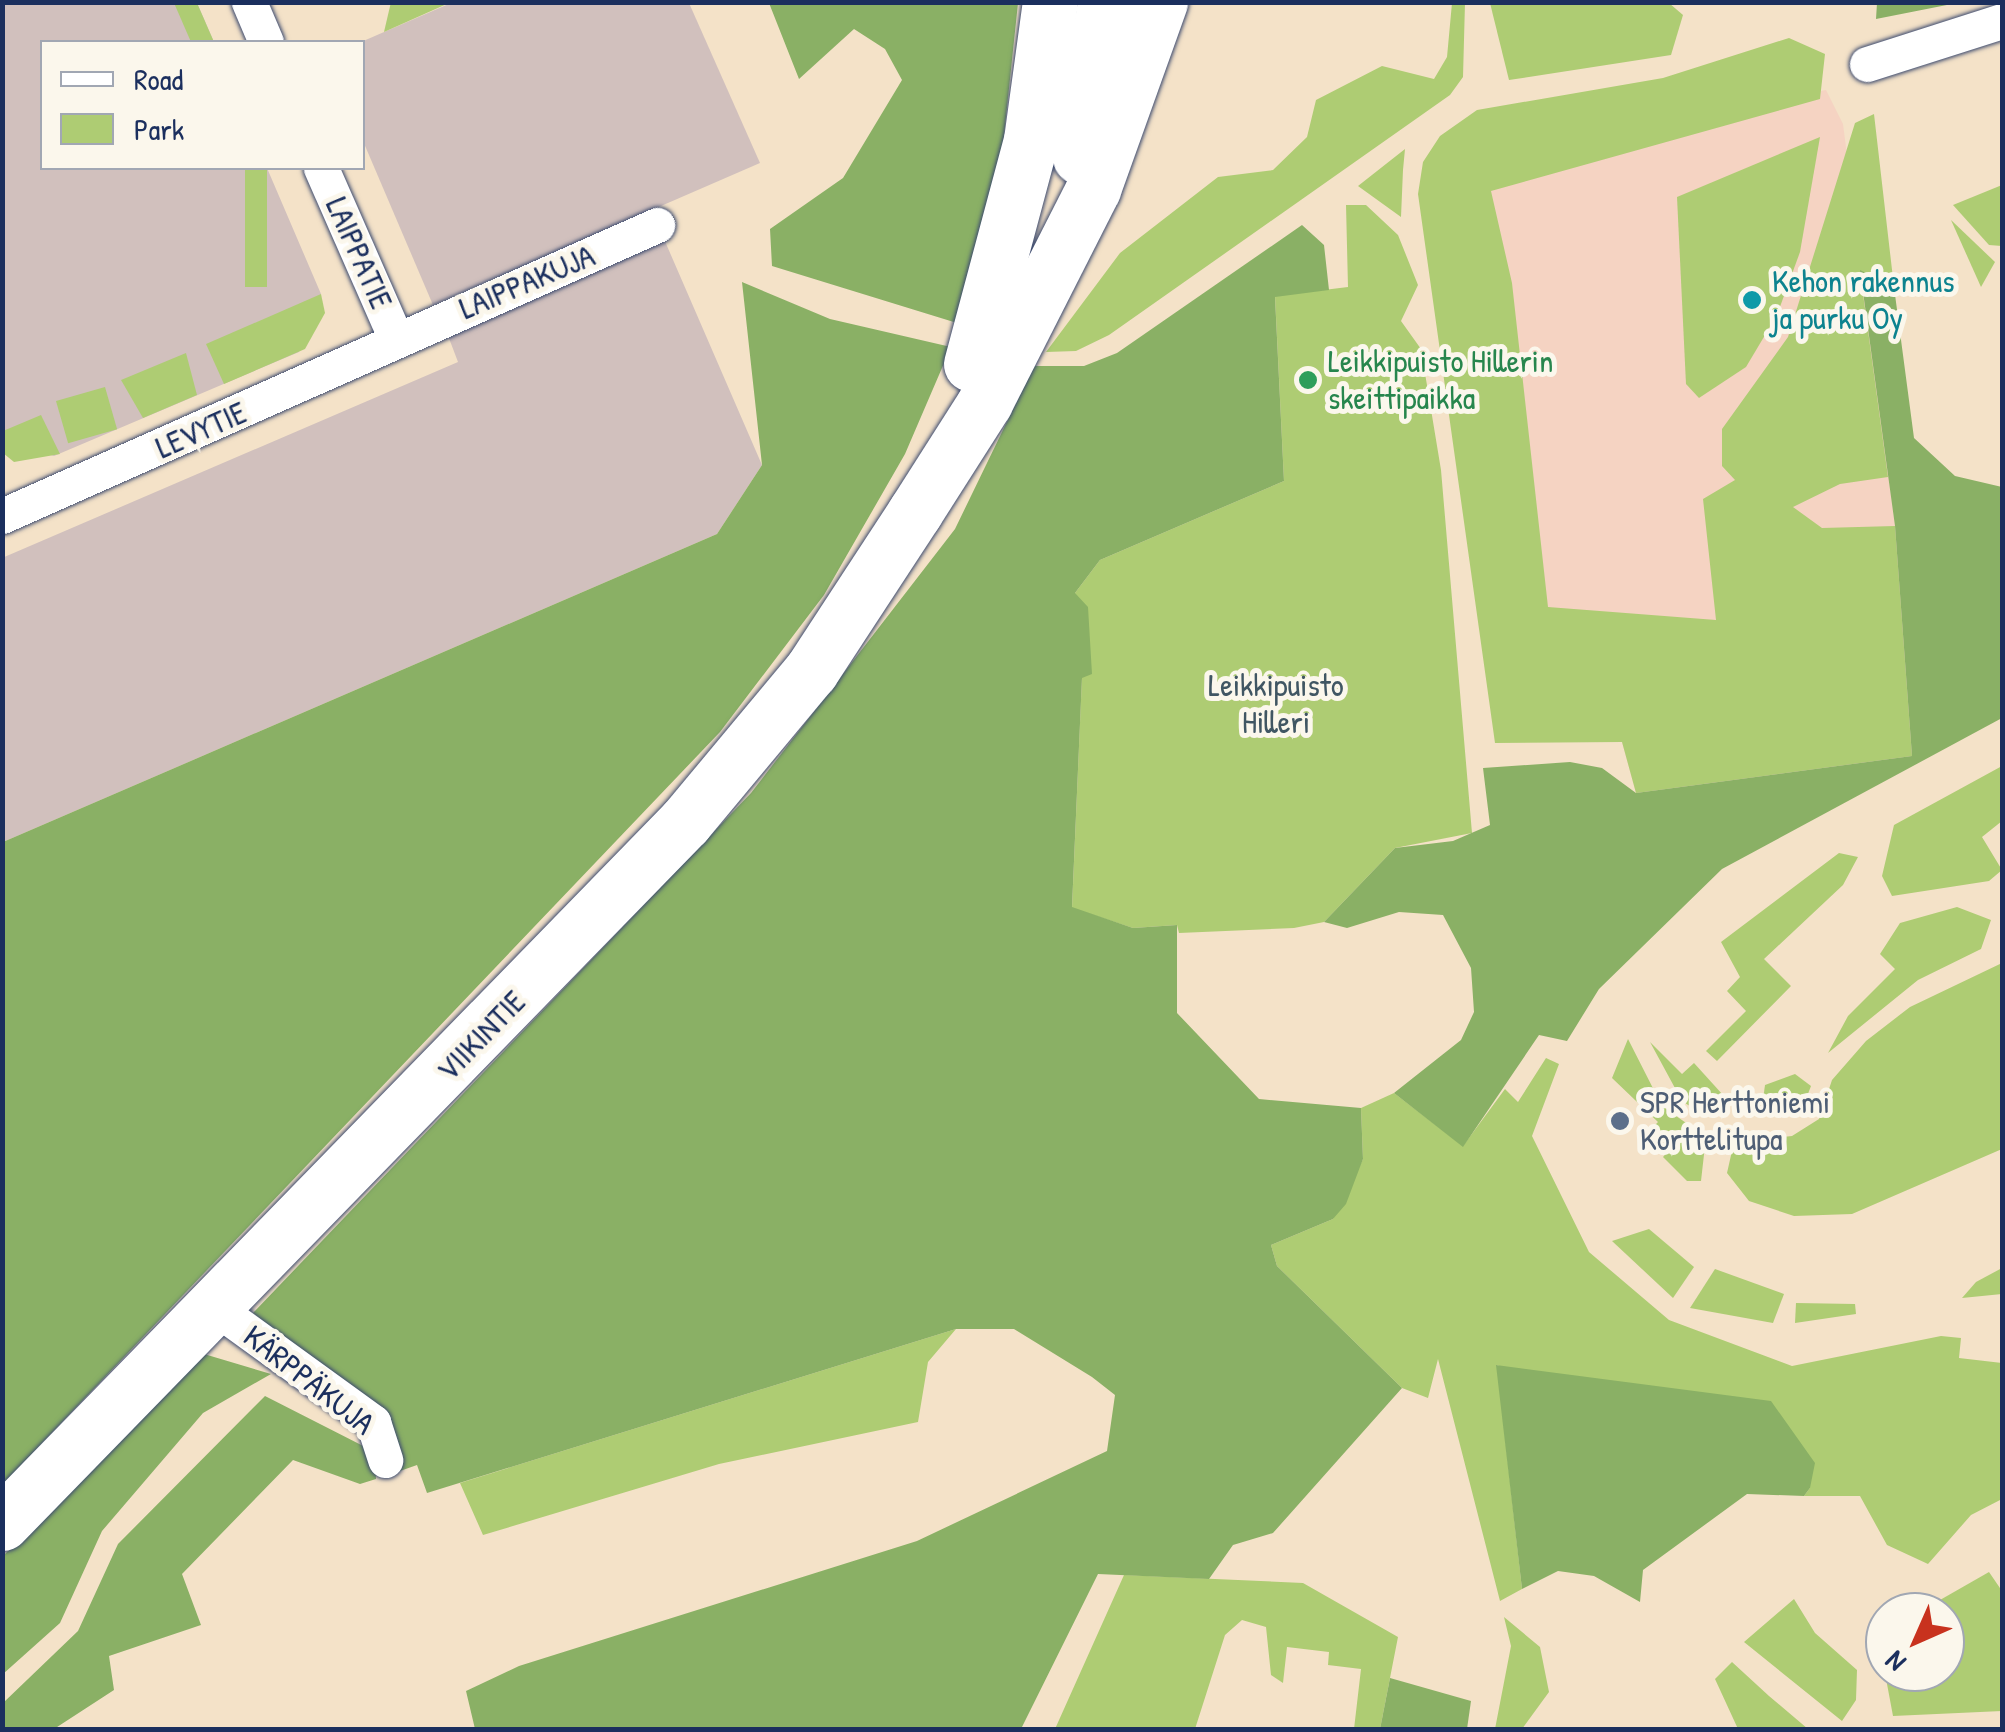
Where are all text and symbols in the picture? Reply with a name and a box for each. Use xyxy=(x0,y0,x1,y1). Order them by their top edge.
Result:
legend xyxy=(40,40,365,170)
text: Road xyxy=(134,59,183,99)
text: Park xyxy=(134,109,184,149)
street label: LAIPPATIE xyxy=(317,191,401,315)
street label: LAIPPAKUJA xyxy=(454,236,600,328)
place label: Kehon rakennus ja purku Oy xyxy=(1772,263,1955,338)
marker: Kehon rakennus ja purku Oy xyxy=(1741,289,1763,311)
place label: Leikkipuisto Hillerin skeittipaikka xyxy=(1328,343,1553,418)
marker: Leikkipuisto Hillerin skeittipaikka xyxy=(1297,369,1319,391)
street label: LEVYTIE xyxy=(150,393,252,467)
park label: Leikkipuisto Hilleri xyxy=(1208,667,1344,742)
street label: VIIKINTIE xyxy=(429,983,533,1089)
place label: SPR Herttoniemi Korttelitupa xyxy=(1640,1084,1830,1159)
marker: SPR Herttoniemi Korttelitupa xyxy=(1609,1110,1631,1132)
street label: KÄRPPÄKUJA xyxy=(236,1317,382,1443)
north arrow xyxy=(1865,1592,1965,1692)
text: N xyxy=(1876,1643,1914,1681)

